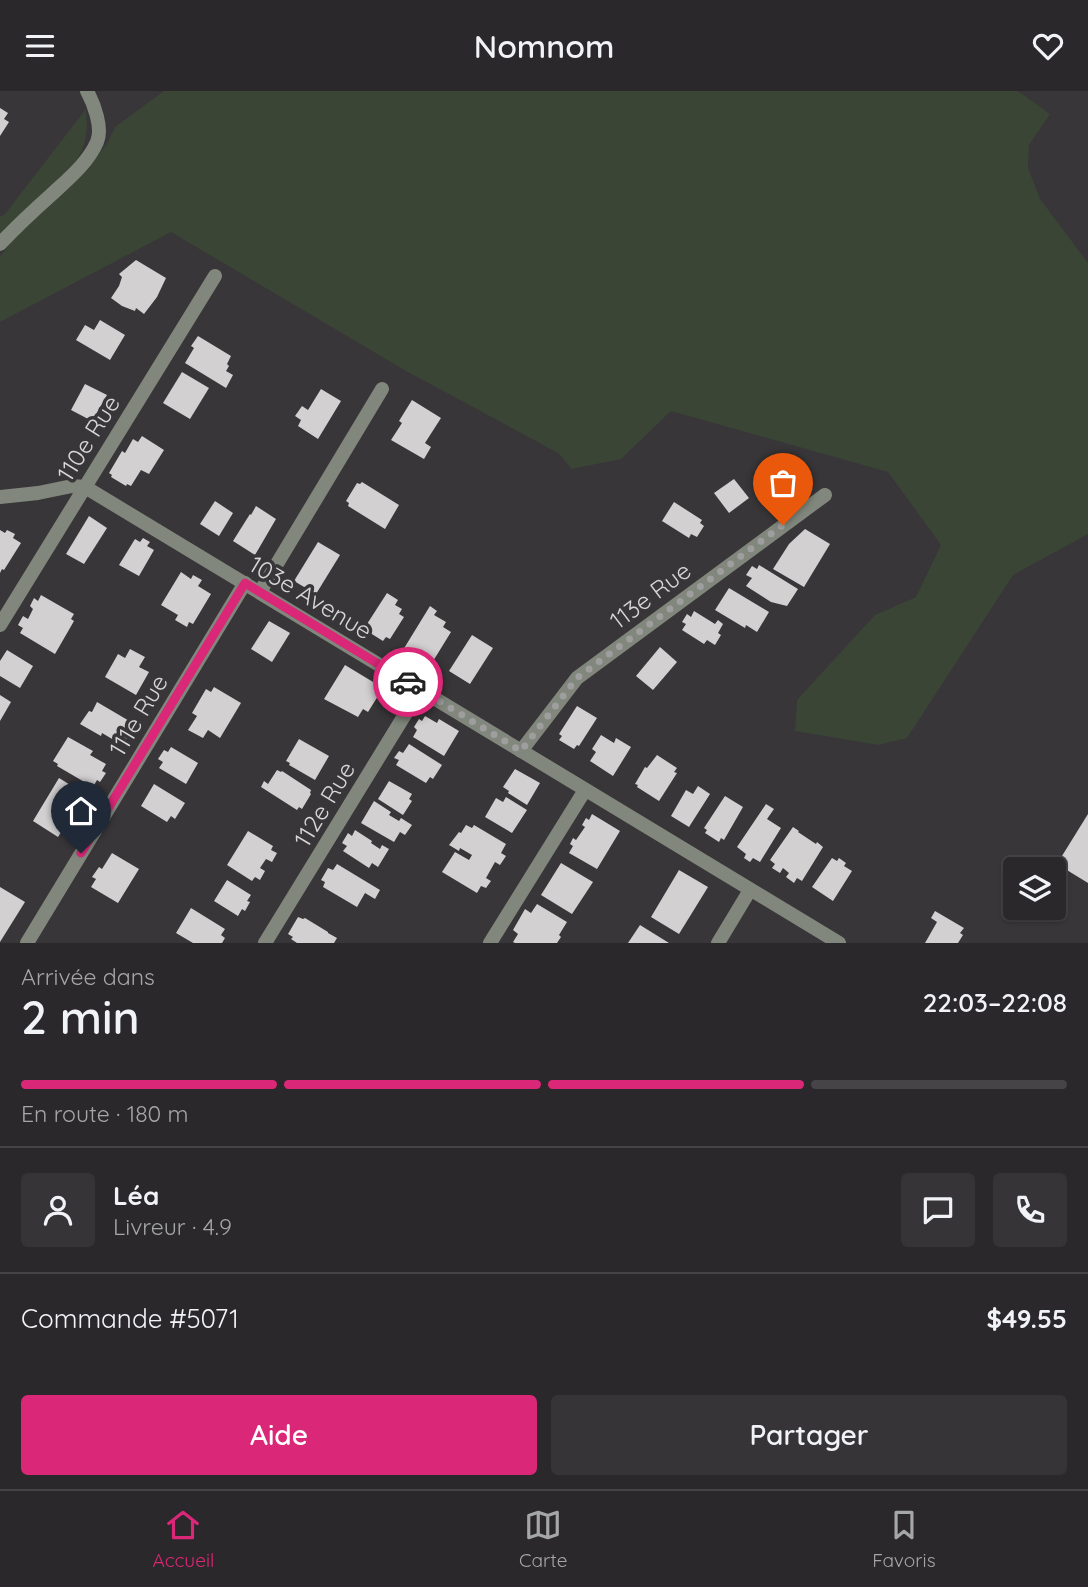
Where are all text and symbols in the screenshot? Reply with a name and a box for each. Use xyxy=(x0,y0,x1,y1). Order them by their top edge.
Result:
text: Nomnom xyxy=(474,26,614,66)
icon: menu xyxy=(21,27,59,65)
icon: heart xyxy=(1029,27,1067,65)
street label: 110e Rue xyxy=(50,390,126,486)
pin xyxy=(753,453,813,525)
icon: bag xyxy=(764,464,802,502)
street label: 103e Avenue xyxy=(244,549,378,645)
street label: 113e Rue xyxy=(604,555,696,635)
courier xyxy=(373,647,443,717)
icon: car xyxy=(389,663,427,701)
street label: 111e Rue xyxy=(102,669,174,761)
street label: 112e Rue xyxy=(287,756,361,852)
pin xyxy=(51,781,111,853)
icon: home xyxy=(62,792,100,830)
map controls xyxy=(1003,857,1066,920)
button: layers xyxy=(1003,857,1066,920)
text: Arrivée dans xyxy=(21,962,155,991)
text: 22:03–22:08 xyxy=(923,986,1067,1019)
text: 2 min xyxy=(21,988,140,1046)
text: En route · 180 m xyxy=(21,1099,189,1128)
button: person xyxy=(21,1173,95,1247)
button: chat xyxy=(901,1173,975,1247)
button: phone xyxy=(993,1173,1067,1247)
text: Léa xyxy=(113,1179,159,1212)
text: Livreur · 4.9 xyxy=(113,1212,232,1241)
text: Commande #5071 xyxy=(21,1302,239,1335)
text: $49.55 xyxy=(987,1302,1067,1335)
button: Aide xyxy=(21,1395,537,1475)
button: Partager xyxy=(551,1395,1067,1475)
tab: Accueil xyxy=(152,1506,214,1572)
tab: Carte xyxy=(519,1506,567,1572)
tab: Favoris xyxy=(872,1506,936,1572)

